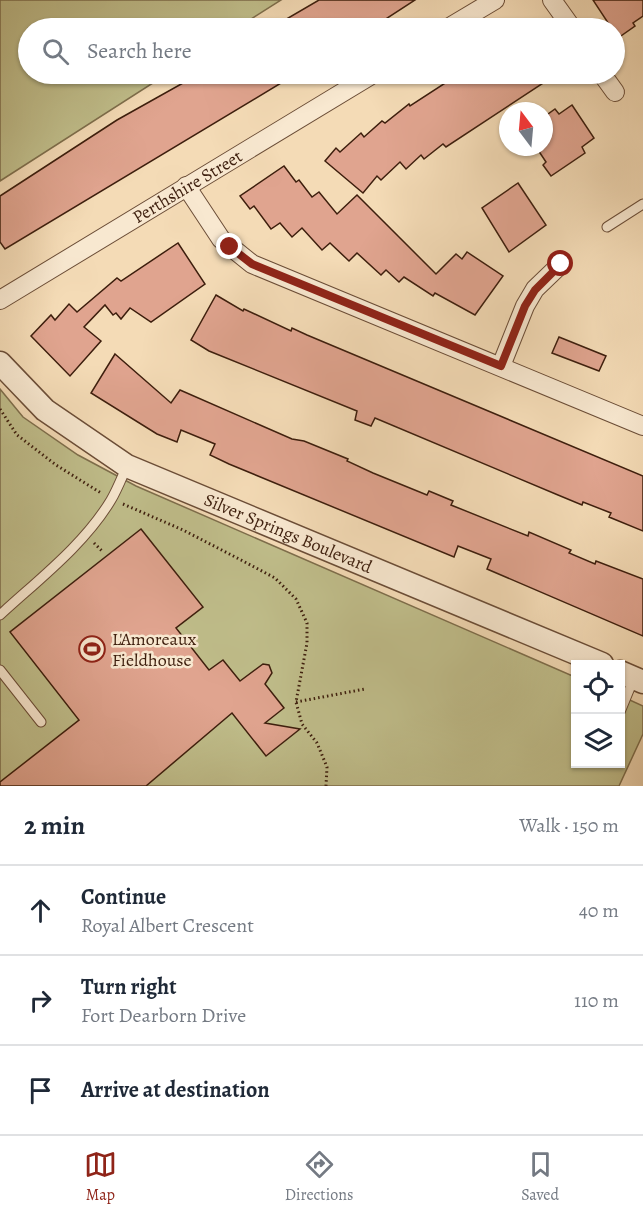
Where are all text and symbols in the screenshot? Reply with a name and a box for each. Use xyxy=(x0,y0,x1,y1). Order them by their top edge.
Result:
search box xyxy=(18,18,625,84)
icon: search xyxy=(39,35,72,68)
text: Search here xyxy=(87,36,192,66)
north arrow xyxy=(499,102,553,156)
street label: Perthshire Street xyxy=(128,144,247,229)
route end xyxy=(216,233,242,259)
route start xyxy=(547,250,573,276)
street label: Silver Springs Boulevard xyxy=(200,487,376,579)
place label: L'Amoreaux Fieldhouse xyxy=(112,627,197,672)
sports icon: L'Amoreaux Fieldhouse xyxy=(77,634,107,664)
map controls xyxy=(571,660,625,768)
button: locate xyxy=(571,660,625,714)
button: layers xyxy=(571,714,625,768)
text: 2 min xyxy=(24,808,85,843)
text: Walk · 150 m xyxy=(519,812,619,839)
text: Continue xyxy=(81,882,166,912)
icon: ahead xyxy=(24,894,57,927)
text: 40 m xyxy=(579,897,619,924)
text: Royal Albert Crescent xyxy=(81,912,254,939)
text: Turn right xyxy=(81,972,177,1002)
icon: right xyxy=(24,984,57,1017)
text: 110 m xyxy=(574,987,619,1014)
text: Fort Dearborn Drive xyxy=(81,1002,246,1029)
icon: arrive xyxy=(24,1074,57,1107)
text: Arrive at destination xyxy=(81,1075,270,1105)
tab: Map xyxy=(84,1148,117,1206)
tab: Directions xyxy=(285,1148,353,1206)
tab: Saved xyxy=(521,1148,559,1206)

